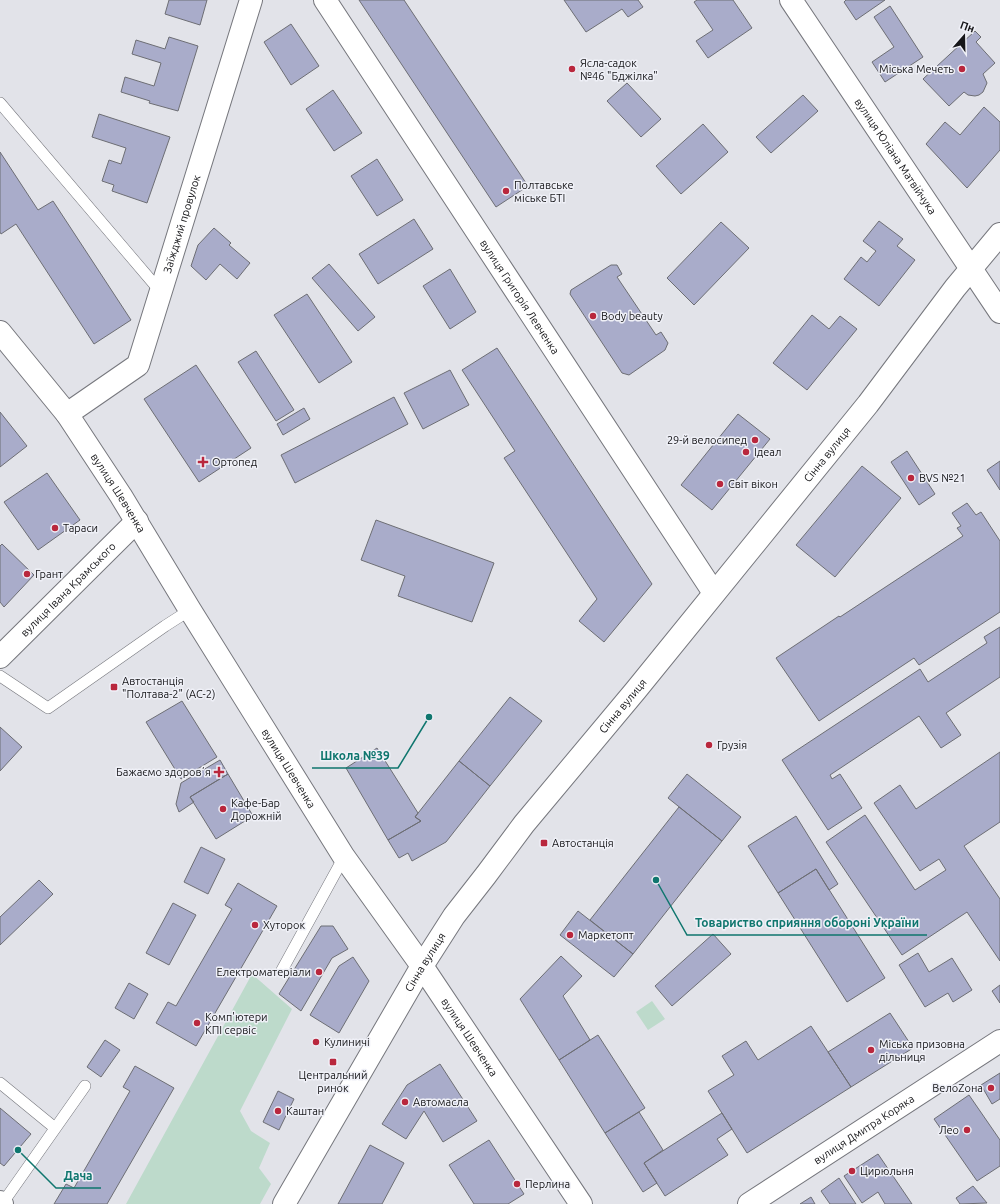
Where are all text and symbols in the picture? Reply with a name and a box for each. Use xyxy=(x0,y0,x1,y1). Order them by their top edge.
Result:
north arrow xyxy=(944,16,984,56)
text: Пн xyxy=(959,18,976,35)
place label: Ясла-садок №46 "Бджілка" xyxy=(580,57,658,82)
place label: Міська Мечеть xyxy=(879,63,954,75)
marker: Ясла-садок №46 "Бджілка" xyxy=(567,64,577,74)
marker: Міська Мечеть xyxy=(957,64,967,74)
street label: вулиця Юліана Матвійчука xyxy=(852,96,939,217)
street label: Заїжджий провулок xyxy=(161,173,203,274)
place label: Полтавське міське БТІ xyxy=(514,179,573,204)
marker: Полтавське міське БТІ xyxy=(501,186,511,196)
street label: вулиця Григорія Левченка xyxy=(478,237,562,356)
place label: Body beauty xyxy=(601,310,663,322)
marker: Body beauty xyxy=(588,311,598,321)
street label: Сінна вулиця xyxy=(801,425,853,484)
place label: 29-й велосипед xyxy=(667,434,748,446)
marker: 29-й велосипед xyxy=(750,435,760,445)
place label: Ідеал xyxy=(754,446,781,458)
marker: Ідеал xyxy=(741,447,751,457)
street label: вулиця Шевченка xyxy=(89,451,148,535)
marker: Ортопед xyxy=(197,456,209,468)
place label: Ортопед xyxy=(212,456,258,468)
place label: BVS №21 xyxy=(919,472,966,484)
marker: BVS №21 xyxy=(906,473,916,483)
place label: Світ вікон xyxy=(728,478,778,490)
marker: Світ вікон xyxy=(715,479,725,489)
place label: Тараси xyxy=(63,522,98,534)
marker: Тараси xyxy=(50,523,60,533)
street label: вулиця Івана Крамського xyxy=(18,540,118,639)
place label: Грант xyxy=(35,568,63,580)
marker: Грант xyxy=(22,569,32,579)
place label: Автостанція "Полтава-2" (АС-2) xyxy=(122,675,215,701)
street label: Сінна вулиця xyxy=(597,676,649,735)
marker: Автостанція "Полтава-2" (АС-2) xyxy=(109,682,119,692)
street label: вулиця Шевченка xyxy=(259,726,318,810)
place label: Грузiя xyxy=(717,739,747,751)
marker: Грузiя xyxy=(704,740,714,750)
callout: Школа №39 xyxy=(312,744,398,768)
text: Школа №39 xyxy=(320,749,390,762)
place label: Бажаємо здоровʼя xyxy=(116,766,211,778)
marker: Бажаємо здоровʼя xyxy=(214,767,224,777)
place label: Кафе-Бар Дорожній xyxy=(231,797,282,822)
marker: Кафе-Бар Дорожній xyxy=(218,804,228,814)
place label: Автостанція xyxy=(552,837,614,849)
marker: Автостанція xyxy=(539,838,549,848)
callout: Товариство сприяння обороні України xyxy=(687,911,927,935)
text: Товариство сприяння обороні України xyxy=(695,916,919,929)
place label: Хуторок xyxy=(263,919,305,931)
marker: Хуторок xyxy=(250,920,260,930)
place label: Маркетопт xyxy=(578,929,634,941)
street label: Сінна вулиця xyxy=(402,930,448,994)
marker: Маркетопт xyxy=(565,930,575,940)
place label: Електроматеріали xyxy=(217,966,311,978)
marker: Електроматеріали xyxy=(314,967,324,977)
street label: вулиця Шевченка xyxy=(439,996,500,1079)
place label: Комп'ютери КПІ сервіс xyxy=(205,1011,268,1036)
marker: Комп'ютери КПІ сервіс xyxy=(192,1018,202,1028)
place label: Кулиничі xyxy=(324,1036,370,1048)
marker: Кулиничі xyxy=(311,1037,321,1047)
place label: Міська призовна дільниця xyxy=(879,1038,965,1063)
marker: Міська призовна дільниця xyxy=(866,1045,876,1055)
marker: Центральний ринок xyxy=(328,1057,338,1067)
place label: Центральний ринок xyxy=(299,1069,367,1094)
place label: ВелоZона xyxy=(932,1082,983,1094)
marker: ВелоZона xyxy=(986,1083,996,1093)
street label: вулиця Дмитра Коряка xyxy=(811,1092,916,1166)
place label: Автомасла xyxy=(413,1096,469,1108)
marker: Автомасла xyxy=(400,1097,410,1107)
place label: Каштан xyxy=(286,1105,324,1117)
marker: Каштан xyxy=(273,1106,283,1116)
place label: Лео xyxy=(939,1124,959,1136)
marker: Лео xyxy=(962,1125,972,1135)
callout: Дача xyxy=(56,1164,101,1188)
place label: Цирюльня xyxy=(860,1165,914,1177)
marker: Цирюльня xyxy=(847,1166,857,1176)
text: Дача xyxy=(63,1169,93,1182)
place label: Перлина xyxy=(525,1178,570,1190)
marker: Перлина xyxy=(512,1179,522,1189)

